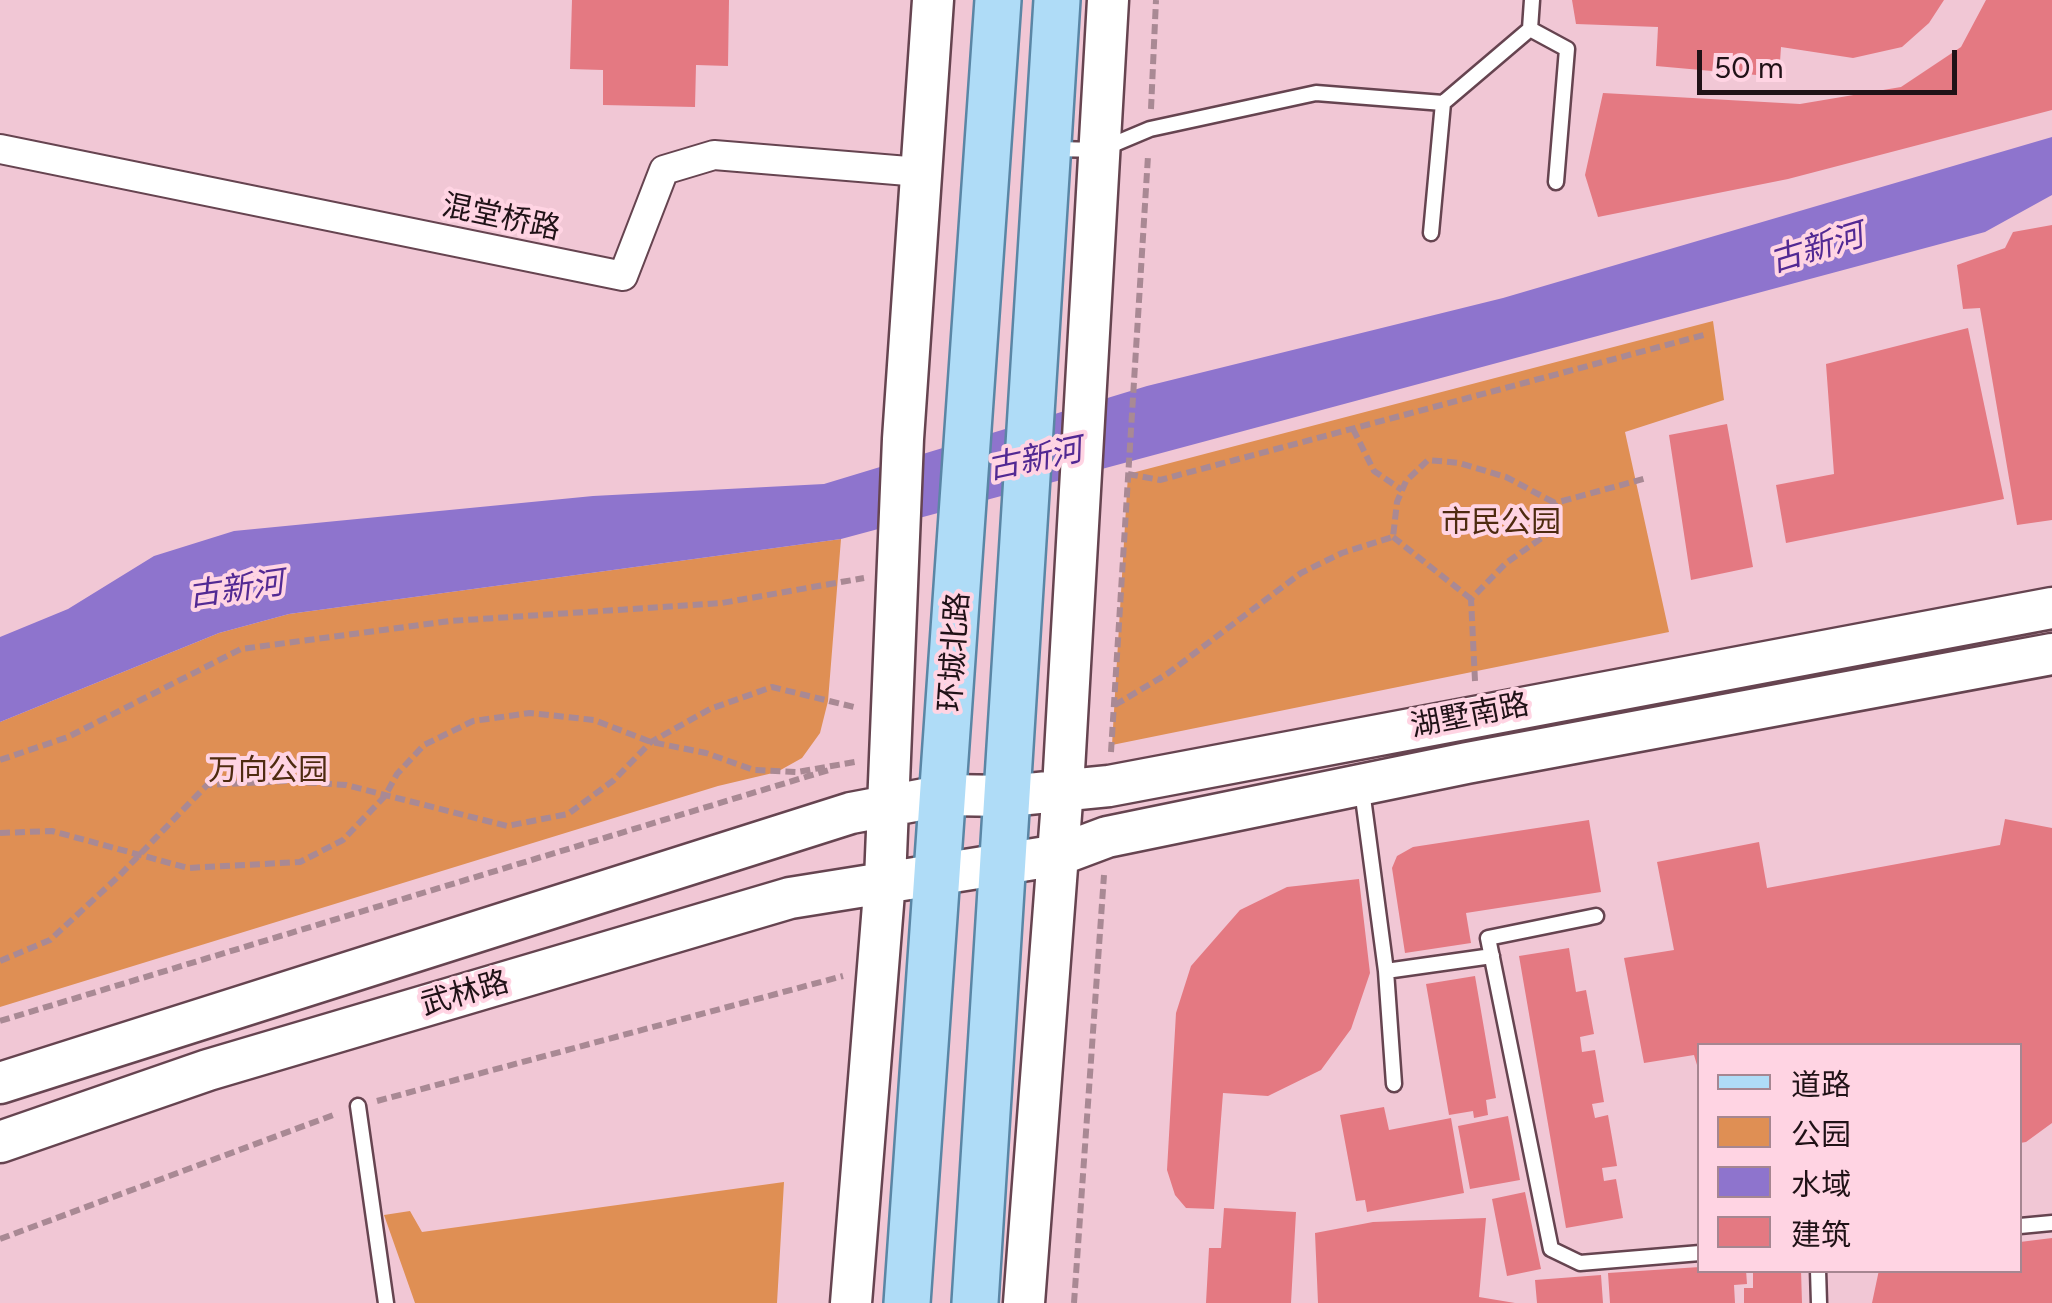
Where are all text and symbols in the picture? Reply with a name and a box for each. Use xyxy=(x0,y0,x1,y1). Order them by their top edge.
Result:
scale bar xyxy=(1702,30,1962,92)
text: 50 m xyxy=(1714,49,1783,86)
street label: 混堂桥路 xyxy=(439,188,563,248)
water label: 古新河 xyxy=(1765,217,1869,281)
water label: 古新河 xyxy=(984,431,1086,489)
park label: 市民公园 xyxy=(1441,505,1561,541)
water label: 古新河 xyxy=(186,564,286,616)
street label: 环城北路 xyxy=(933,591,977,713)
street label: 湖墅南路 xyxy=(1408,687,1532,745)
park label: 万向公园 xyxy=(208,753,328,789)
street label: 武林路 xyxy=(417,964,513,1024)
legend xyxy=(1697,1043,2022,1273)
text: 道路 xyxy=(1791,1066,1851,1103)
text: 公园 xyxy=(1791,1116,1851,1153)
text: 水域 xyxy=(1791,1166,1851,1203)
text: 建筑 xyxy=(1791,1216,1851,1253)

